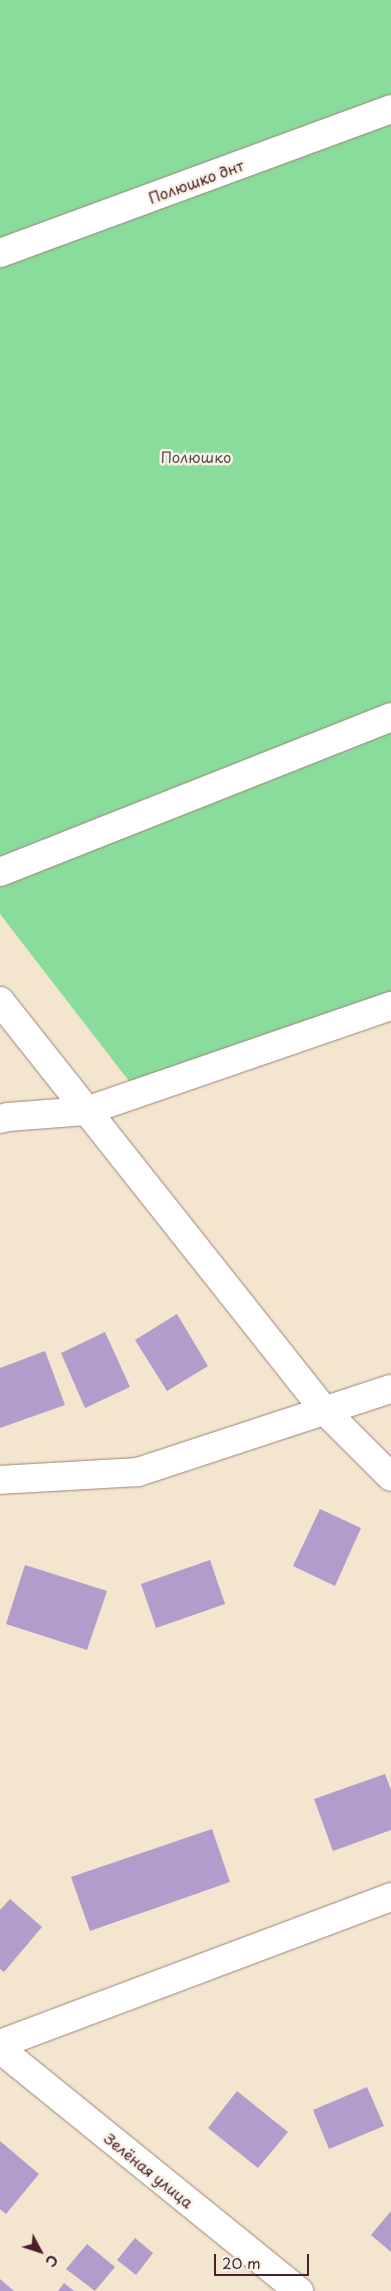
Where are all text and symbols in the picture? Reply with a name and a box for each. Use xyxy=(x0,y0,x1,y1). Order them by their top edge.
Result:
street label: Полюшко днт xyxy=(146,155,246,207)
park label: Полюшко xyxy=(161,448,231,466)
street label: Зелёная улица xyxy=(101,2128,197,2212)
north arrow xyxy=(15,2226,65,2276)
scale bar xyxy=(216,2244,311,2276)
text: С xyxy=(40,2250,63,2272)
text: 20 m xyxy=(222,2251,261,2274)

